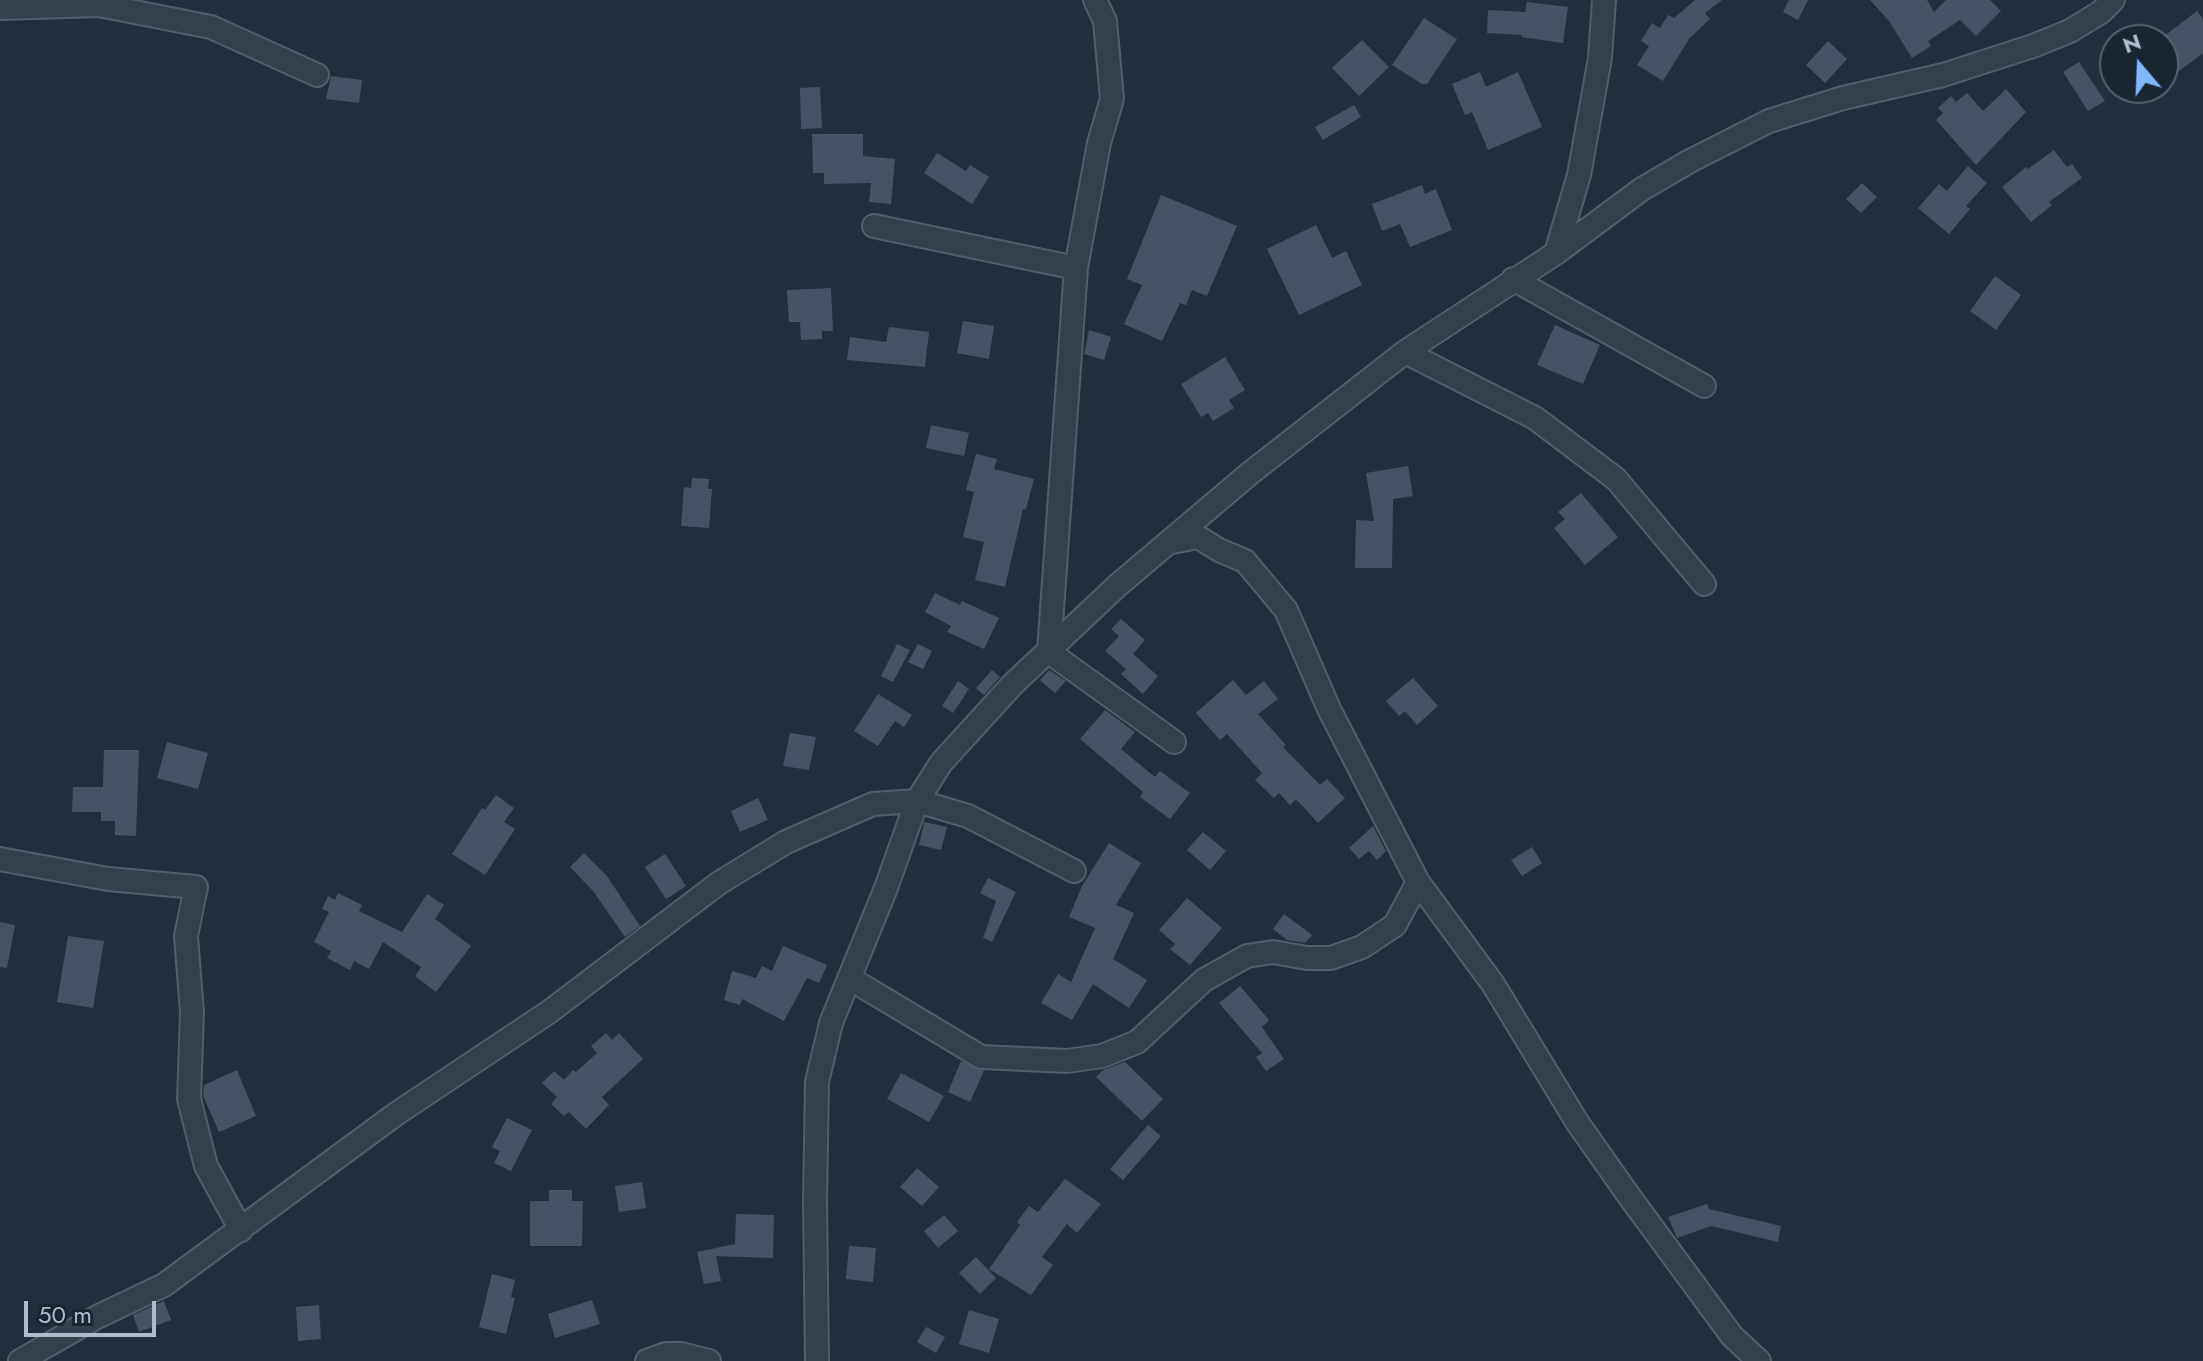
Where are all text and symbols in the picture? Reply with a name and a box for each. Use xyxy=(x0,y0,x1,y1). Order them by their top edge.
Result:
north arrow xyxy=(2099,24,2179,104)
text: N xyxy=(2118,25,2145,61)
scale bar xyxy=(28,1285,160,1335)
text: 50 m xyxy=(38,1297,92,1332)

